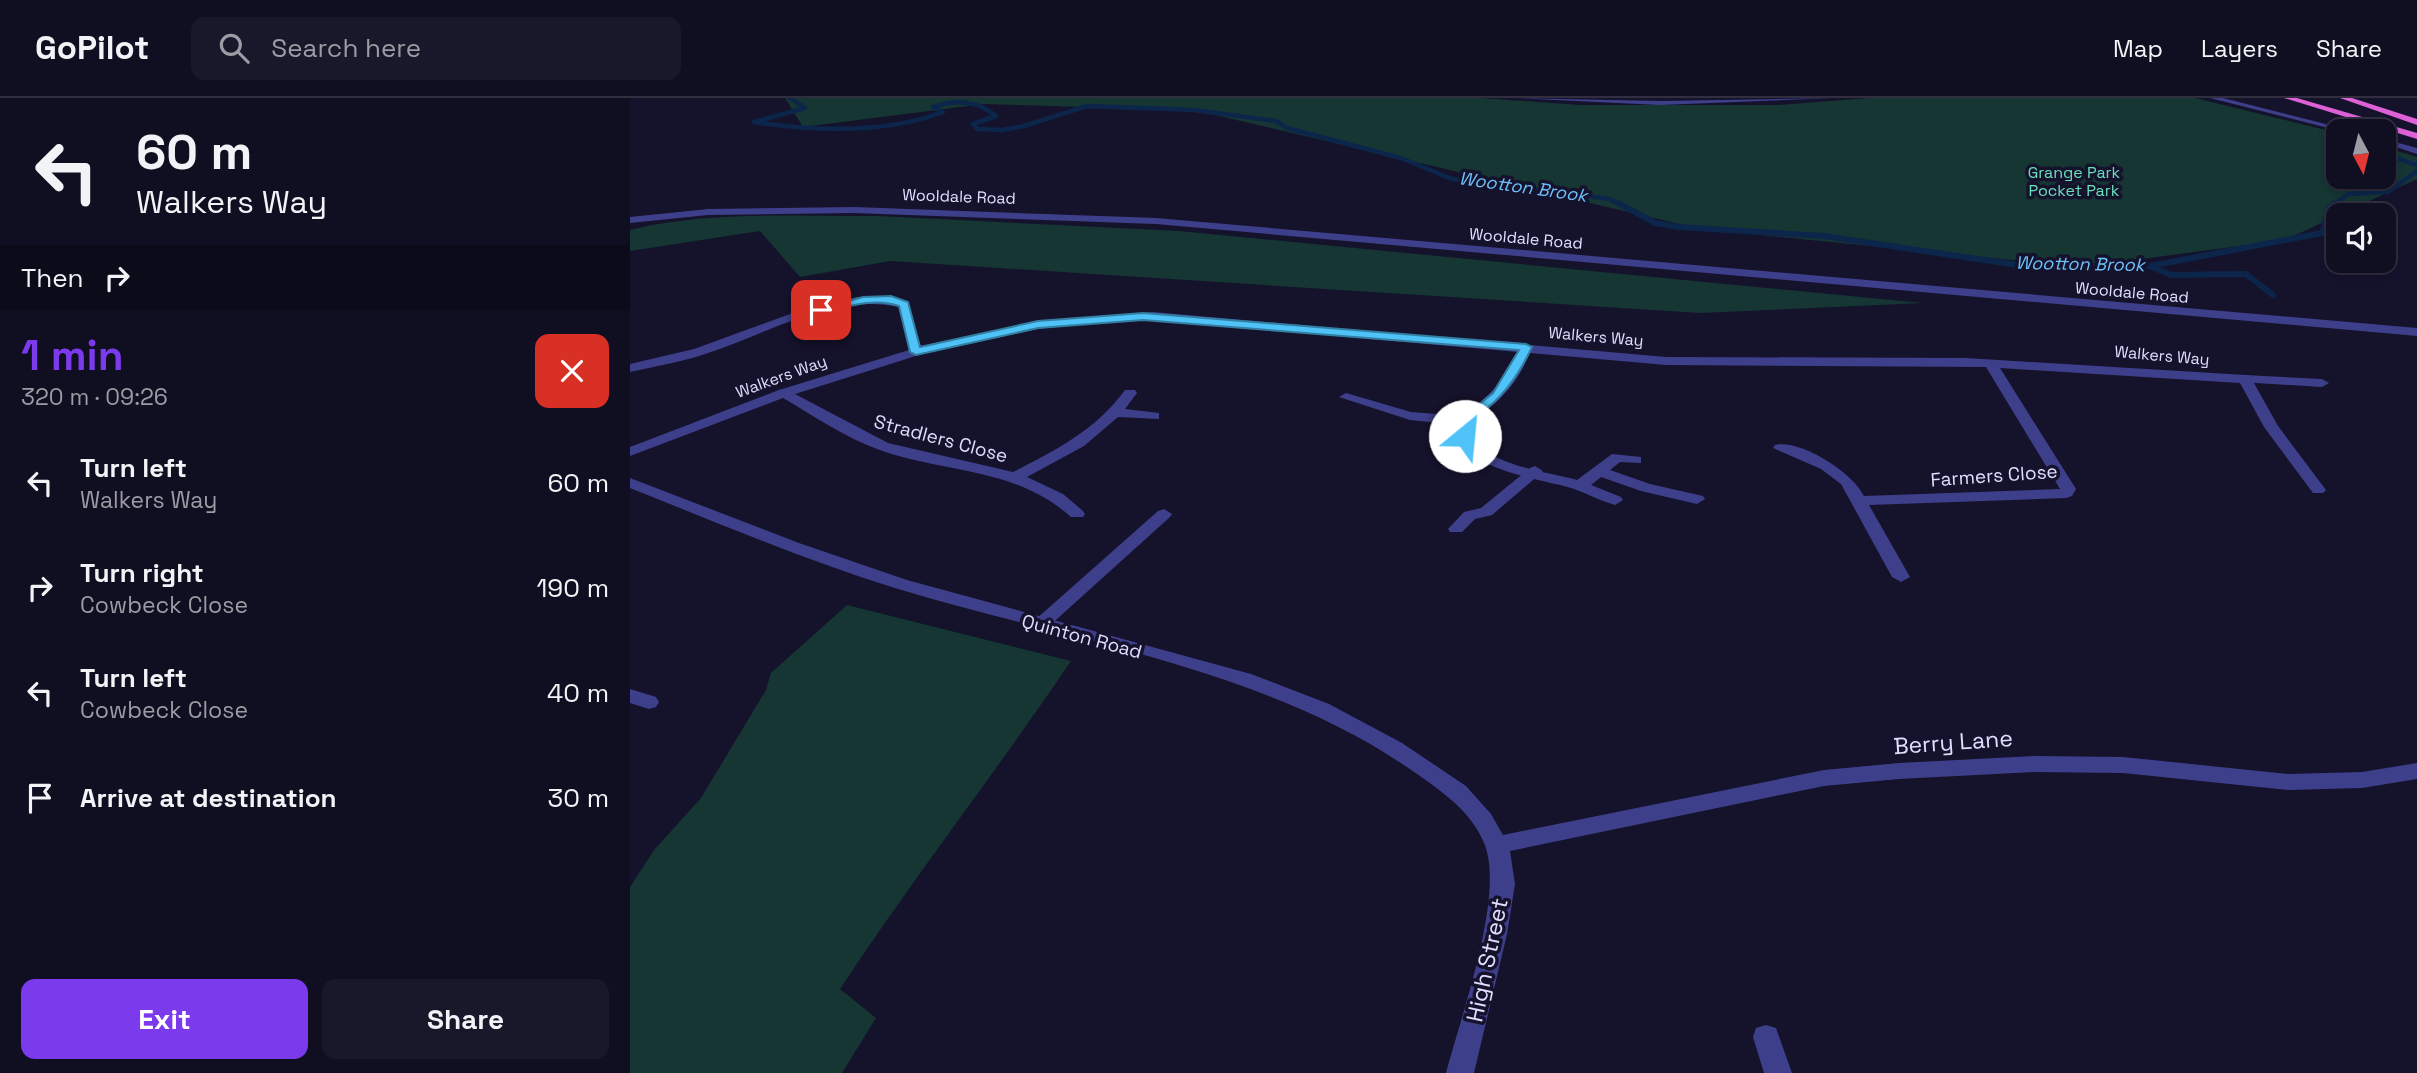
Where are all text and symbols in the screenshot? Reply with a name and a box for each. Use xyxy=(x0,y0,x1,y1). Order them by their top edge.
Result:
search box xyxy=(191,17,681,80)
text: GoPilot xyxy=(35,27,149,69)
icon: search xyxy=(215,29,253,67)
text: Search here xyxy=(271,31,421,65)
text: Map xyxy=(2113,33,2163,64)
text: Layers xyxy=(2201,33,2278,64)
text: Share xyxy=(2316,33,2382,64)
north arrow xyxy=(2326,119,2396,189)
map controls xyxy=(2326,119,2396,273)
text: 60 m xyxy=(136,121,252,183)
icon: left xyxy=(21,126,112,217)
park label: Grange Park Pocket Park xyxy=(2028,162,2121,201)
water label: Wootton Brook xyxy=(1458,166,1591,207)
text: Walkers Way xyxy=(136,182,327,222)
street label: Wooldale Road xyxy=(902,184,1016,209)
button: sound xyxy=(2326,203,2396,273)
street label: Wooldale Road xyxy=(1468,223,1584,254)
water label: Wootton Brook xyxy=(2015,251,2147,276)
icon: right xyxy=(98,259,136,297)
text: Then xyxy=(21,261,84,295)
street label: Wooldale Road xyxy=(2074,277,2190,308)
pin xyxy=(791,280,851,340)
icon: arrive xyxy=(802,291,840,329)
street label: Walkers Way xyxy=(1547,322,1644,351)
text: 1 min xyxy=(21,329,124,382)
button: close xyxy=(535,334,609,408)
street label: Walkers Way xyxy=(2113,341,2210,370)
street label: Walkers Way xyxy=(733,350,830,403)
text: 320 m · 09:26 xyxy=(21,382,168,412)
position arrow xyxy=(1428,399,1502,473)
street label: Stradlers Close xyxy=(871,409,1011,468)
text: Turn left xyxy=(80,451,187,485)
street label: Farmers Close xyxy=(1930,459,2059,492)
icon: left xyxy=(21,464,59,502)
text: 60 m xyxy=(547,466,609,500)
text: Walkers Way xyxy=(80,485,217,515)
text: Turn right xyxy=(80,556,204,590)
icon: right xyxy=(21,569,59,607)
text: 190 m xyxy=(537,571,609,605)
text: Cowbeck Close xyxy=(80,590,248,620)
street label: Quinton Road xyxy=(1019,608,1145,665)
text: Turn left xyxy=(80,661,187,695)
icon: left xyxy=(21,674,59,712)
text: 40 m xyxy=(547,676,609,710)
text: Cowbeck Close xyxy=(80,695,248,725)
street label: Berry Lane xyxy=(1892,723,2014,761)
icon: arrive xyxy=(21,779,59,817)
text: Arrive at destination xyxy=(80,781,337,815)
text: 30 m xyxy=(548,781,609,815)
street label: High Street xyxy=(1459,895,1515,1025)
button: Exit xyxy=(21,979,308,1059)
button: Share xyxy=(322,979,609,1059)

